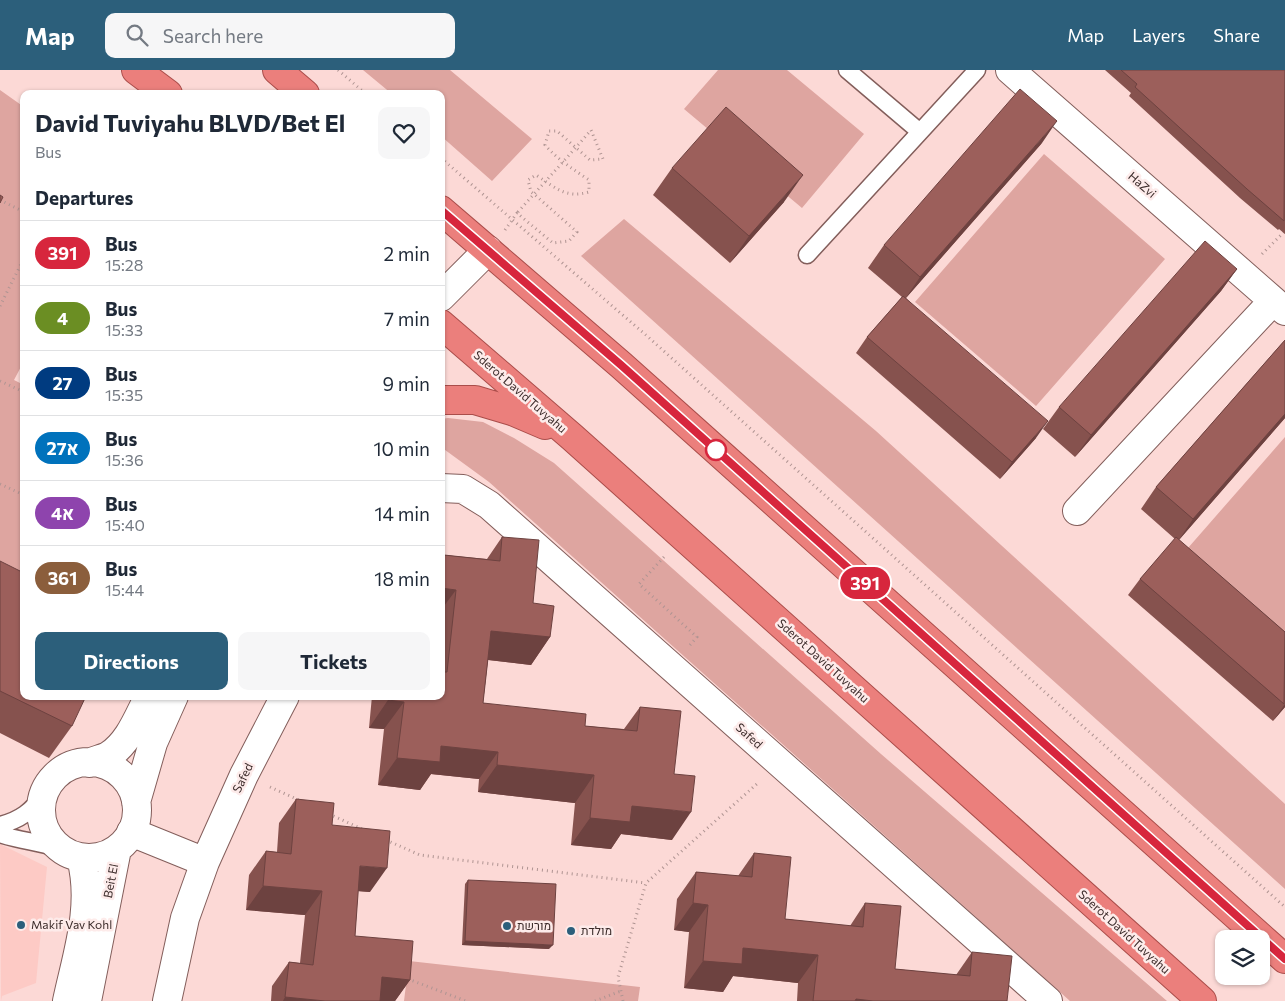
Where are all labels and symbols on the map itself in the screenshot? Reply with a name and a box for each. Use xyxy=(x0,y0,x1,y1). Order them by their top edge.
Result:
street label: HaZvi xyxy=(1126,168,1159,200)
street label: Sderot David Tuvyahu xyxy=(471,347,570,435)
unlabelled marker xyxy=(705,439,727,461)
line badge: 391 xyxy=(836,567,894,599)
street label: Sderot David Tuvyahu xyxy=(775,616,872,705)
street label: Safed xyxy=(733,720,766,751)
street label: Safed xyxy=(229,760,255,795)
street label: Beit El xyxy=(100,863,120,899)
street label: Sderot David Tuvyahu xyxy=(1076,887,1173,976)
place label: Makif Vav Kohl xyxy=(31,917,112,931)
place label: מורשת xyxy=(517,918,551,932)
marker: Makif Vav Kohl xyxy=(15,919,27,931)
marker: מורשת xyxy=(501,920,513,932)
place label: מולדת xyxy=(581,923,612,937)
marker: מולדת xyxy=(565,925,577,937)

